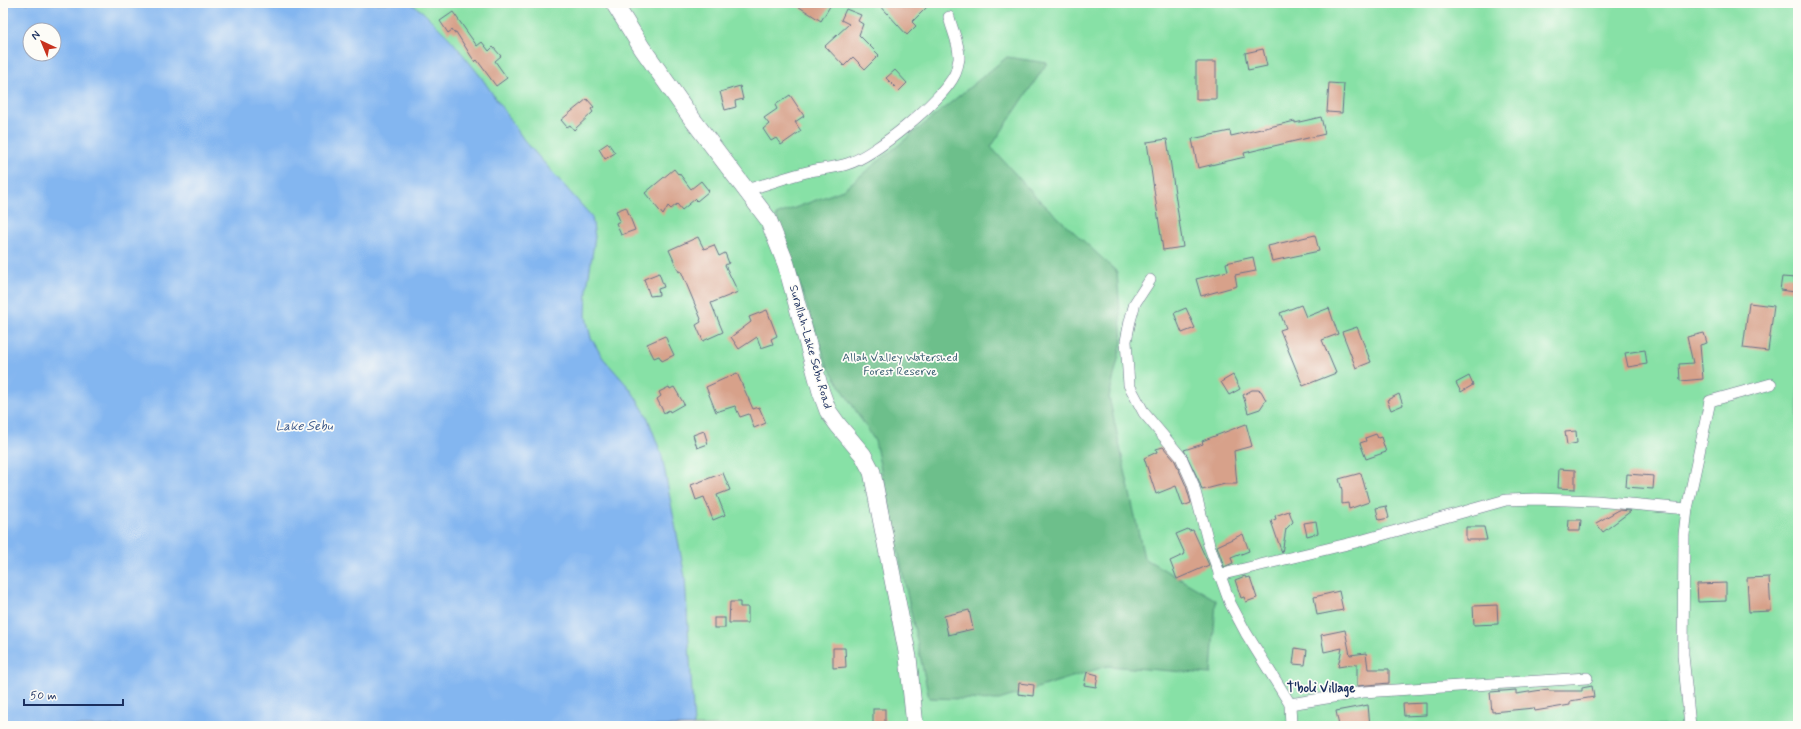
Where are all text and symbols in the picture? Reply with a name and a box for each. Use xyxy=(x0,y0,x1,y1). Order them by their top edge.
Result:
north arrow xyxy=(22,22,62,62)
text: N xyxy=(28,28,43,43)
street label: Surallah-Lake Sebu Road xyxy=(785,283,835,411)
park label: Allah Valley Watershed Forest Reserve xyxy=(842,350,958,380)
water label: Lake Sebu xyxy=(275,418,334,435)
district label: T'boli Village xyxy=(1287,680,1355,698)
scale bar xyxy=(24,681,123,707)
text: 50 m xyxy=(30,688,57,704)

